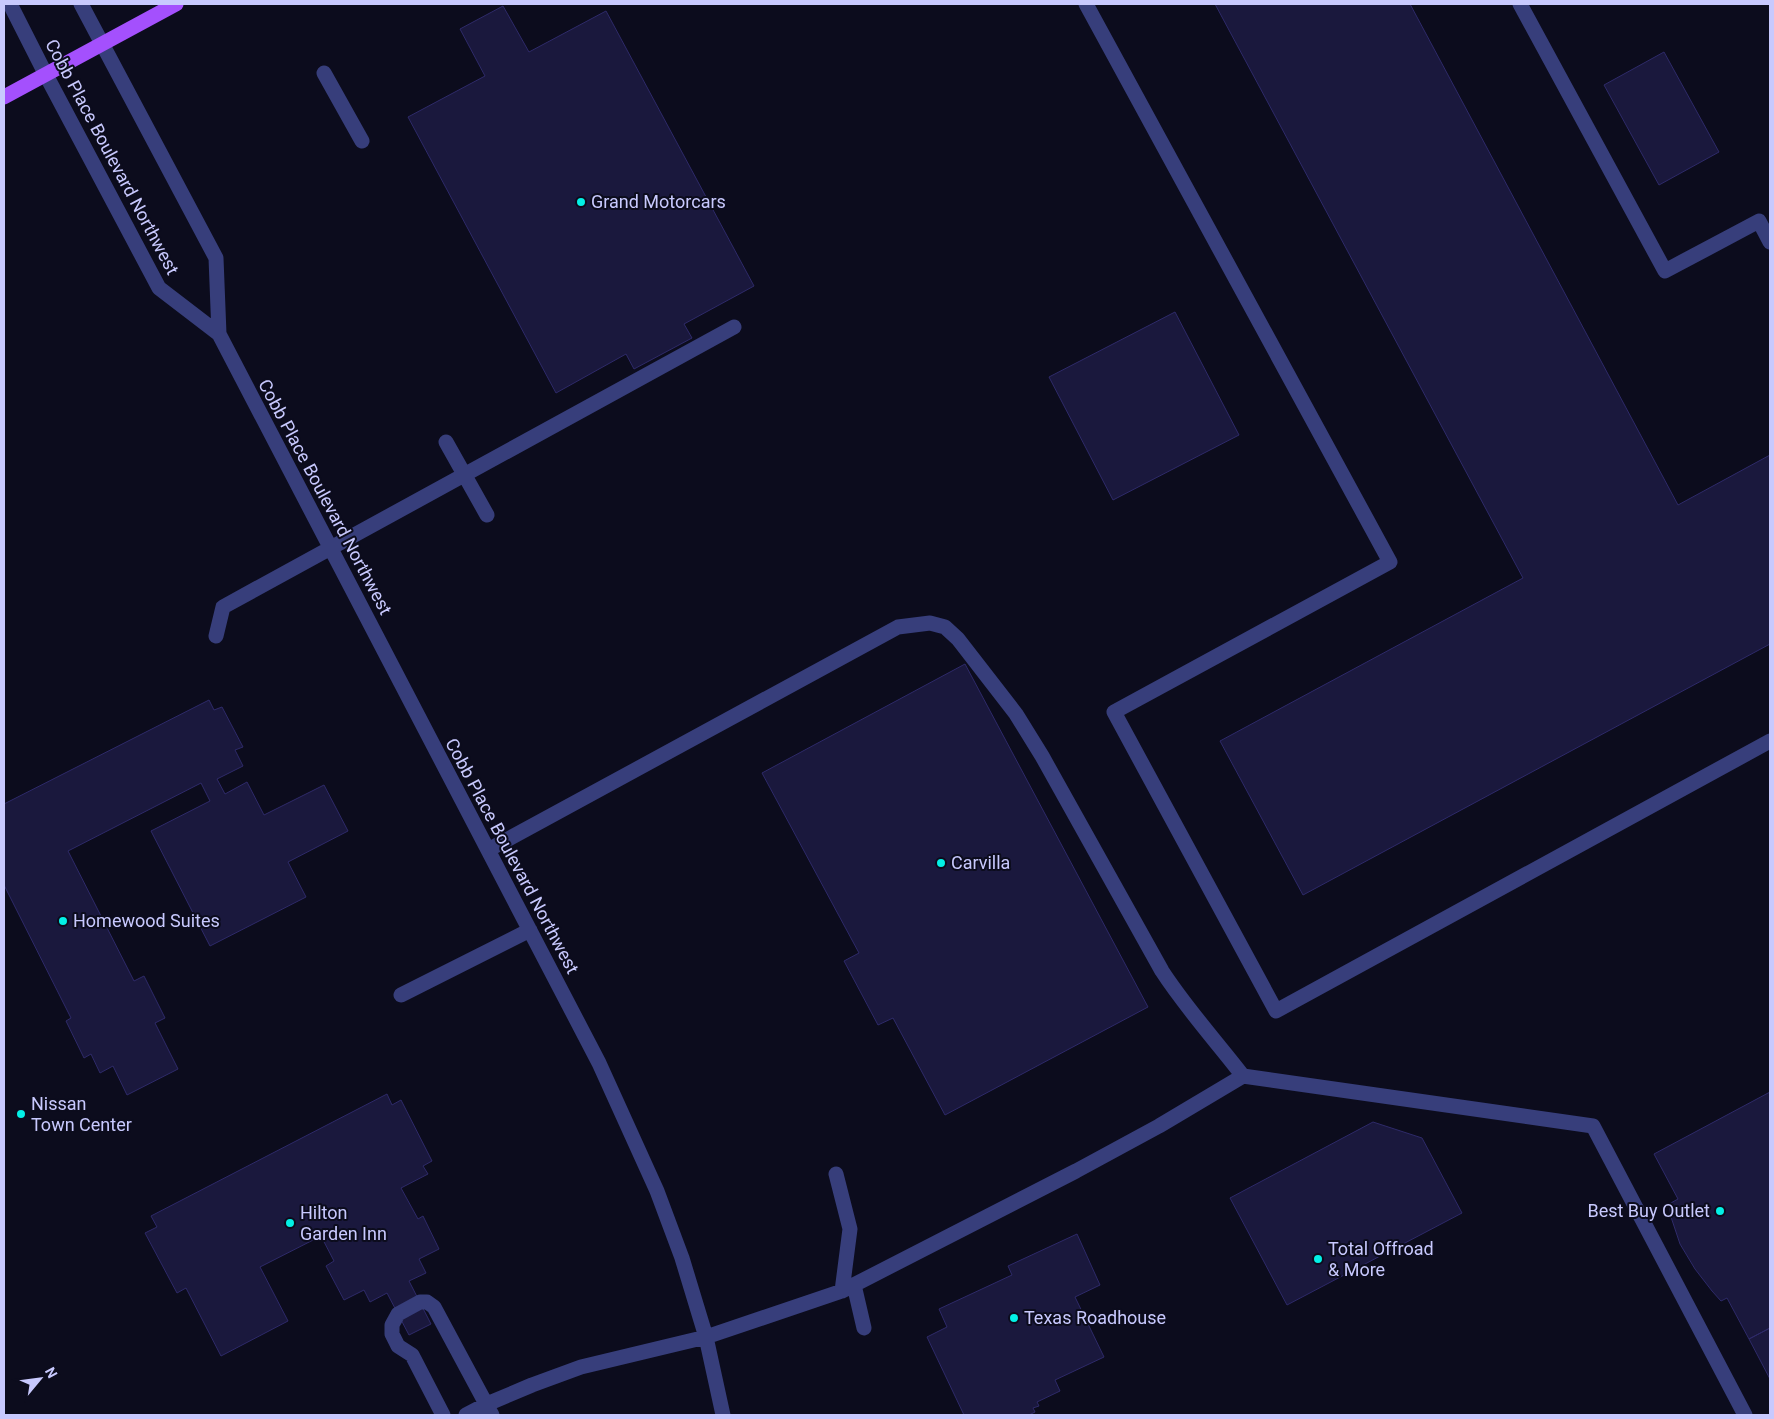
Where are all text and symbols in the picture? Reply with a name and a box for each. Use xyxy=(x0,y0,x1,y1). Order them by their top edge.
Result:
street label: Cobb Place Boulevard Northwest xyxy=(41,36,184,278)
place label: Grand Motorcars xyxy=(591,191,726,212)
marker: Grand Motorcars xyxy=(575,196,587,208)
street label: Cobb Place Boulevard Northwest xyxy=(254,376,397,618)
street label: Cobb Place Boulevard Northwest xyxy=(441,735,584,977)
place label: Carvilla xyxy=(951,852,1010,873)
marker: Carvilla xyxy=(935,857,947,869)
place label: Homewood Suites xyxy=(73,910,220,931)
marker: Homewood Suites xyxy=(57,915,69,927)
place label: Nissan Town Center xyxy=(31,1093,132,1135)
marker: Nissan Town Center xyxy=(15,1108,27,1120)
place label: Best Buy Outlet xyxy=(1587,1200,1710,1221)
place label: Hilton Garden Inn xyxy=(300,1202,387,1244)
marker: Best Buy Outlet xyxy=(1714,1205,1726,1217)
marker: Hilton Garden Inn xyxy=(284,1217,296,1229)
place label: Total Offroad & More xyxy=(1328,1238,1434,1280)
marker: Total Offroad & More xyxy=(1312,1253,1324,1265)
place label: Texas Roadhouse xyxy=(1024,1307,1166,1328)
marker: Texas Roadhouse xyxy=(1008,1312,1020,1324)
north arrow xyxy=(15,1354,65,1404)
text: N xyxy=(42,1364,61,1381)

